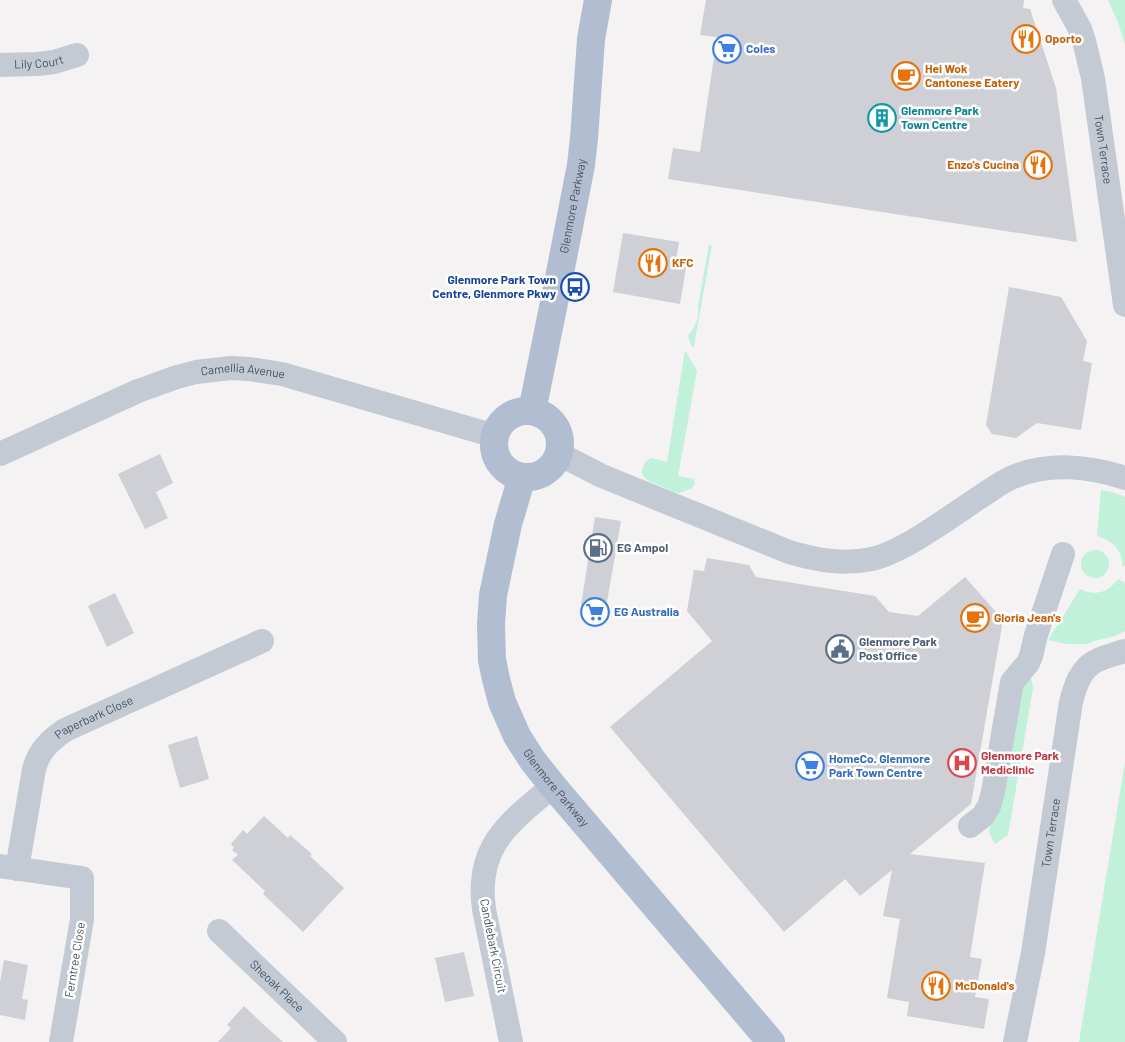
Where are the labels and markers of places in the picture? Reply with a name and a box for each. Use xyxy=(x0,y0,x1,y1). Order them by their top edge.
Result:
restaurant icon: Oporto xyxy=(1011,24,1041,54)
place label: Oporto xyxy=(1045,31,1082,45)
supermarket icon: Coles xyxy=(712,34,742,64)
place label: Coles xyxy=(746,41,775,55)
cafe icon: Hei Wok Cantonese Eatery xyxy=(891,61,921,91)
place label: Hei Wok Cantonese Eatery xyxy=(925,61,1019,89)
building icon: Glenmore Park Town Centre xyxy=(867,103,897,133)
place label: Glenmore Park Town Centre xyxy=(901,103,979,131)
restaurant icon: Enzo's Cucina xyxy=(1023,150,1053,180)
place label: Enzo's Cucina xyxy=(947,157,1019,171)
restaurant icon: KFC xyxy=(638,248,668,278)
place label: KFC xyxy=(672,255,694,269)
place label: Glenmore Park Town Centre, Glenmore Pkwy xyxy=(432,272,556,300)
bus stop icon: Glenmore Park Town Centre, Glenmore Pkwy xyxy=(560,272,590,302)
fuel station icon: EG Ampol xyxy=(583,533,613,563)
place label: EG Ampol xyxy=(617,540,668,554)
supermarket icon: EG Australia xyxy=(580,597,610,627)
cafe icon: Gloria Jean's xyxy=(960,603,990,633)
place label: EG Australia xyxy=(614,604,679,618)
place label: Gloria Jean's xyxy=(994,610,1061,624)
public building icon: Glenmore Park Post Office xyxy=(825,634,855,664)
place label: Glenmore Park Post Office xyxy=(859,634,937,662)
hospital icon: Glenmore Park Mediclinic xyxy=(947,748,977,778)
place label: Glenmore Park Mediclinic xyxy=(981,748,1059,776)
supermarket icon: HomeCo. Glenmore Park Town Centre xyxy=(795,751,825,781)
place label: HomeCo. Glenmore Park Town Centre xyxy=(829,751,931,779)
restaurant icon: McDonald's xyxy=(921,971,951,1001)
place label: McDonald's xyxy=(955,978,1015,992)

